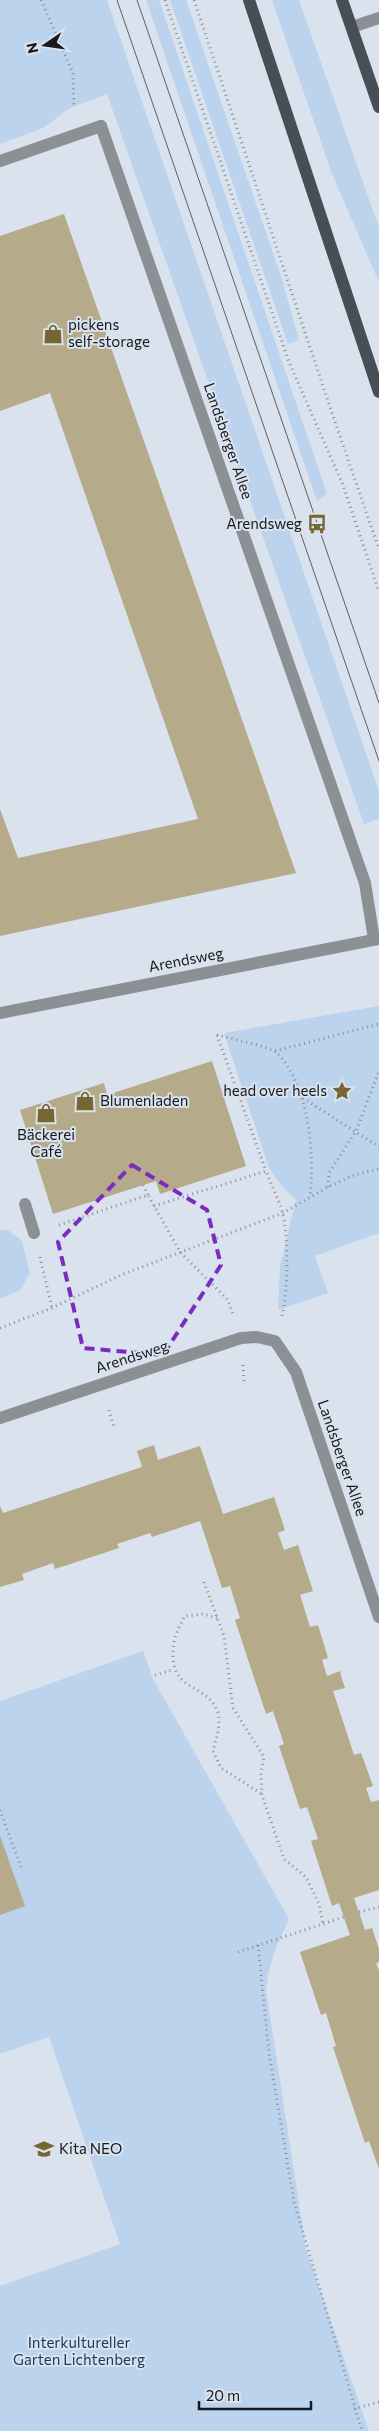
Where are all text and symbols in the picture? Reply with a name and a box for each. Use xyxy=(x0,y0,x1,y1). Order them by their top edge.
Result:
north arrow xyxy=(20,20,70,70)
text: N xyxy=(22,41,41,55)
place label: pickens self-storage xyxy=(68,315,150,350)
shop icon: pickens self-storage xyxy=(42,323,64,345)
street label: Landsberger Allee xyxy=(201,380,257,501)
bus stop icon: Arendsweg xyxy=(306,513,328,535)
place label: Arendsweg xyxy=(226,514,302,532)
street label: Arendsweg xyxy=(147,943,225,975)
place icon: head over heels xyxy=(331,1080,353,1102)
place label: head over heels xyxy=(223,1081,327,1099)
shop icon: Blumenladen xyxy=(74,1090,96,1112)
place label: Blumenladen xyxy=(100,1091,188,1109)
shop icon: Bäckerei Café xyxy=(35,1102,57,1124)
place label: Bäckerei Café xyxy=(17,1125,75,1160)
street label: Arendsweg xyxy=(93,1336,170,1376)
street label: Landsberger Allee xyxy=(315,1397,371,1518)
school or university icon: Kita NEO xyxy=(33,2138,55,2160)
place label: Kita NEO xyxy=(59,2139,122,2157)
park label: Interkultureller Garten Lichtenberg xyxy=(13,2333,145,2368)
scale bar xyxy=(199,2378,312,2410)
text: 20 m xyxy=(206,2386,240,2404)

